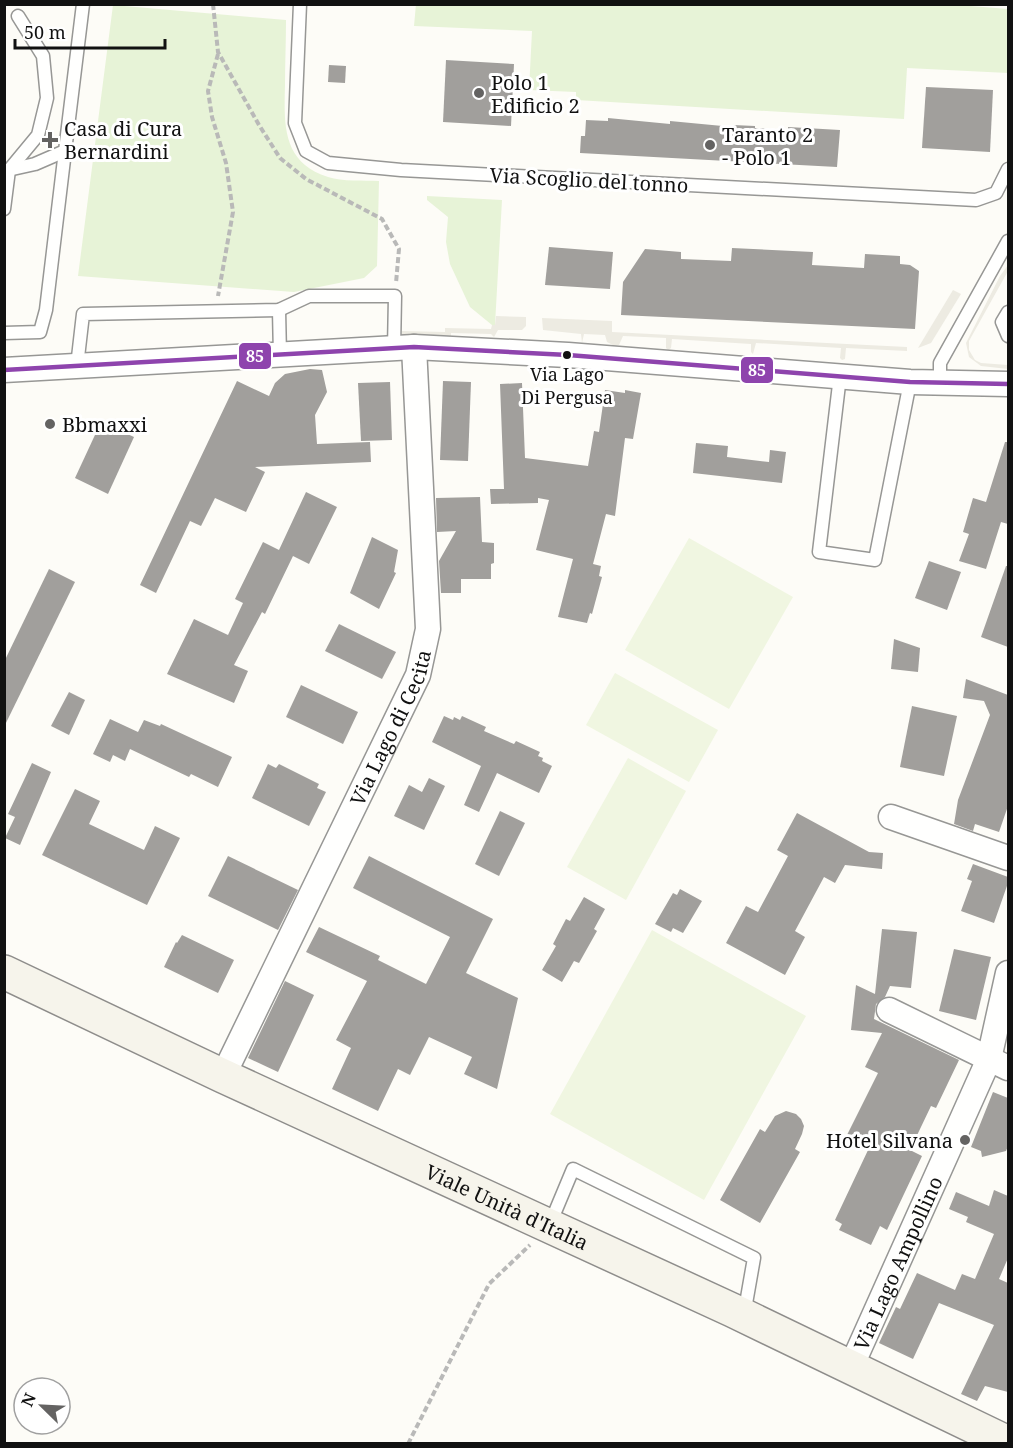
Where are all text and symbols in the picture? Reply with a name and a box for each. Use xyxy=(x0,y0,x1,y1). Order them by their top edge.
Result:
scale bar xyxy=(15,12,165,50)
text: 50 m xyxy=(24,20,66,44)
place label: Polo 1 Edificio 2 xyxy=(491,69,580,119)
marker: Polo 1 Edificio 2 xyxy=(472,86,486,100)
place label: Casa di Cura Bernardini xyxy=(64,115,182,165)
place label: Taranto 2 - Polo 1 xyxy=(722,121,813,171)
marker: Casa di Cura Bernardini xyxy=(41,131,59,149)
marker: Taranto 2 - Polo 1 xyxy=(703,138,717,152)
street label: Via Scoglio del tonno xyxy=(489,161,689,199)
line badge: 85 xyxy=(238,342,272,370)
text: 85 xyxy=(246,345,264,367)
marker: Via Lago Di Pergusa xyxy=(561,349,573,361)
line badge: 85 xyxy=(740,356,774,384)
text: 85 xyxy=(748,359,766,381)
place label: Via Lago Di Pergusa xyxy=(521,362,613,409)
place label: Bbmaxxi xyxy=(62,411,148,438)
marker: Bbmaxxi xyxy=(43,417,57,431)
street label: Via Lago di Cecita xyxy=(343,647,437,810)
place label: Hotel Silvana xyxy=(826,1127,953,1154)
marker: Hotel Silvana xyxy=(958,1133,972,1147)
street label: Viale Unità d'Italia xyxy=(421,1157,593,1256)
street label: Via Lago Ampollino xyxy=(847,1172,948,1354)
north arrow xyxy=(12,1376,72,1436)
text: N xyxy=(16,1389,41,1410)

